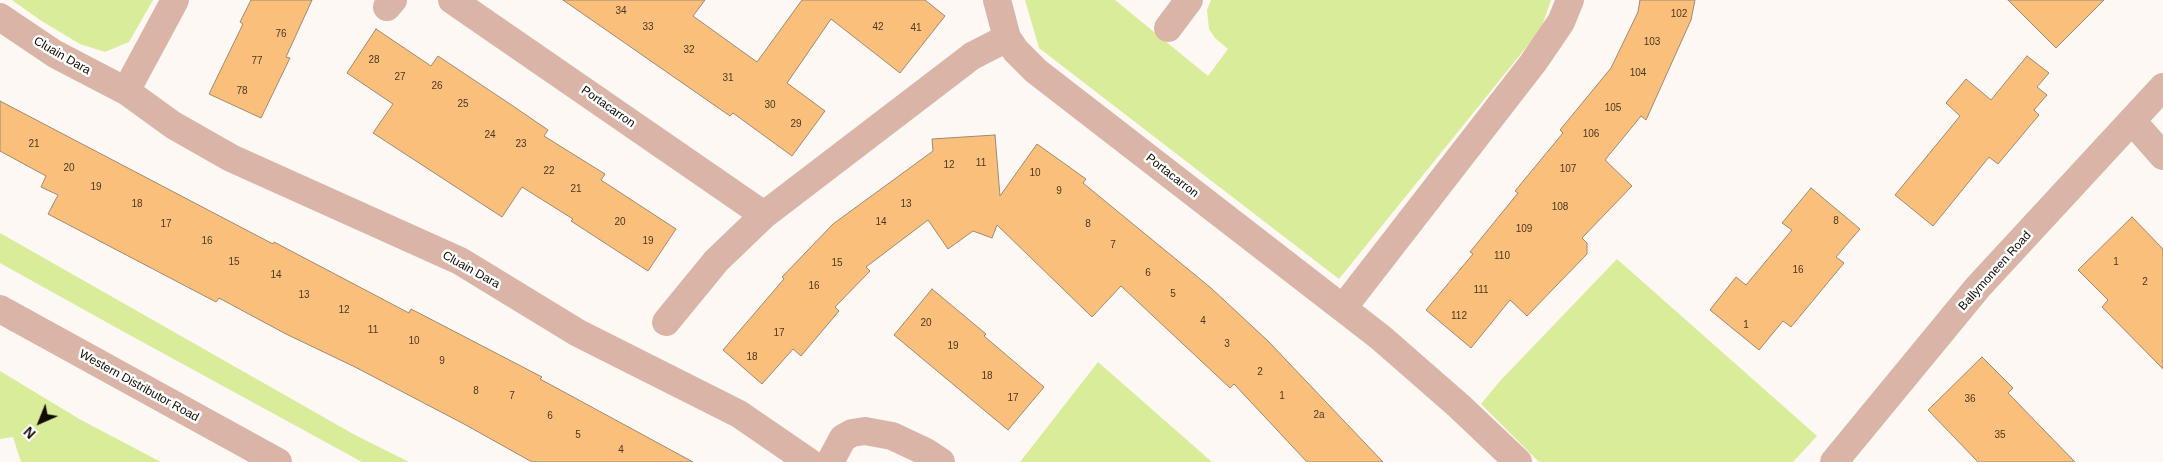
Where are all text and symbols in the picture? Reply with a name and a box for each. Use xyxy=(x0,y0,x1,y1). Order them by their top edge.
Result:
house number: 34 xyxy=(615,5,627,17)
house number: 102 xyxy=(1671,8,1687,20)
house number: 33 xyxy=(642,21,654,33)
house number: 42 xyxy=(872,21,884,33)
house number: 41 xyxy=(910,22,922,34)
house number: 76 xyxy=(275,28,287,40)
street label: Cluain Dara xyxy=(31,34,93,78)
house number: 103 xyxy=(1644,36,1660,48)
house number: 32 xyxy=(683,44,695,56)
house number: 28 xyxy=(368,54,380,66)
house number: 77 xyxy=(251,55,263,67)
house number: 104 xyxy=(1630,67,1646,79)
house number: 27 xyxy=(394,71,406,83)
house number: 31 xyxy=(722,72,734,84)
house number: 26 xyxy=(431,80,443,92)
street label: Portacarron xyxy=(578,83,638,131)
house number: 78 xyxy=(236,85,248,97)
house number: 25 xyxy=(457,98,469,110)
house number: 30 xyxy=(764,99,776,111)
house number: 105 xyxy=(1605,102,1621,114)
house number: 29 xyxy=(790,118,802,130)
house number: 106 xyxy=(1583,128,1599,140)
house number: 24 xyxy=(484,129,496,141)
house number: 21 xyxy=(28,138,40,150)
house number: 23 xyxy=(515,138,527,150)
street label: Portacarron xyxy=(1143,151,1201,201)
house number: 11 xyxy=(976,157,986,169)
house number: 12 xyxy=(943,159,955,171)
house number: 20 xyxy=(63,162,75,174)
house number: 107 xyxy=(1560,163,1576,175)
house number: 22 xyxy=(543,165,555,177)
house number: 10 xyxy=(1029,167,1041,179)
house number: 19 xyxy=(90,181,102,193)
house number: 21 xyxy=(570,183,582,195)
house number: 9 xyxy=(1056,185,1062,197)
house number: 18 xyxy=(131,198,143,210)
house number: 13 xyxy=(900,198,912,210)
house number: 108 xyxy=(1552,201,1568,213)
house number: 8 xyxy=(1833,215,1839,227)
house number: 20 xyxy=(614,216,626,228)
house number: 14 xyxy=(875,216,887,228)
house number: 17 xyxy=(160,218,172,230)
house number: 8 xyxy=(1085,218,1091,230)
house number: 109 xyxy=(1516,223,1532,235)
street label: Ballymoneen Road xyxy=(1956,229,2034,313)
house number: 16 xyxy=(201,235,213,247)
house number: 19 xyxy=(642,235,654,247)
house number: 7 xyxy=(1110,239,1116,251)
street label: Cluain Dara xyxy=(440,248,502,292)
house number: 110 xyxy=(1494,250,1510,262)
house number: 15 xyxy=(228,256,240,268)
house number: 1 xyxy=(2113,256,2119,268)
house number: 15 xyxy=(831,257,843,269)
house number: 16 xyxy=(1792,264,1804,276)
house number: 6 xyxy=(1145,267,1151,279)
house number: 14 xyxy=(270,269,282,281)
house number: 2 xyxy=(2142,276,2148,288)
house number: 16 xyxy=(808,280,820,292)
house number: 111 xyxy=(1473,284,1489,296)
house number: 5 xyxy=(1170,288,1176,300)
house number: 13 xyxy=(298,289,310,301)
house number: 12 xyxy=(338,304,350,316)
house number: 112 xyxy=(1451,310,1467,322)
house number: 4 xyxy=(1200,315,1206,327)
house number: 20 xyxy=(920,317,932,329)
house number: 1 xyxy=(1743,319,1749,331)
house number: 11 xyxy=(368,324,378,336)
house number: 17 xyxy=(773,327,785,339)
house number: 10 xyxy=(408,335,420,347)
house number: 3 xyxy=(1224,338,1230,350)
house number: 19 xyxy=(947,340,959,352)
street label: Western Distributor Road xyxy=(77,347,201,425)
house number: 18 xyxy=(746,351,758,363)
house number: 9 xyxy=(439,355,445,367)
house number: 2 xyxy=(1257,366,1263,378)
house number: 18 xyxy=(981,370,993,382)
house number: 8 xyxy=(473,385,479,397)
house number: 7 xyxy=(509,390,515,402)
house number: 1 xyxy=(1279,390,1285,402)
house number: 17 xyxy=(1007,392,1019,404)
house number: 36 xyxy=(1964,393,1976,405)
north arrow xyxy=(15,397,65,447)
house number: 2a xyxy=(1313,409,1325,421)
house number: 6 xyxy=(547,410,553,422)
text: N xyxy=(20,424,39,442)
house number: 5 xyxy=(575,429,581,441)
house number: 35 xyxy=(1994,429,2006,441)
house number: 4 xyxy=(618,444,624,456)

